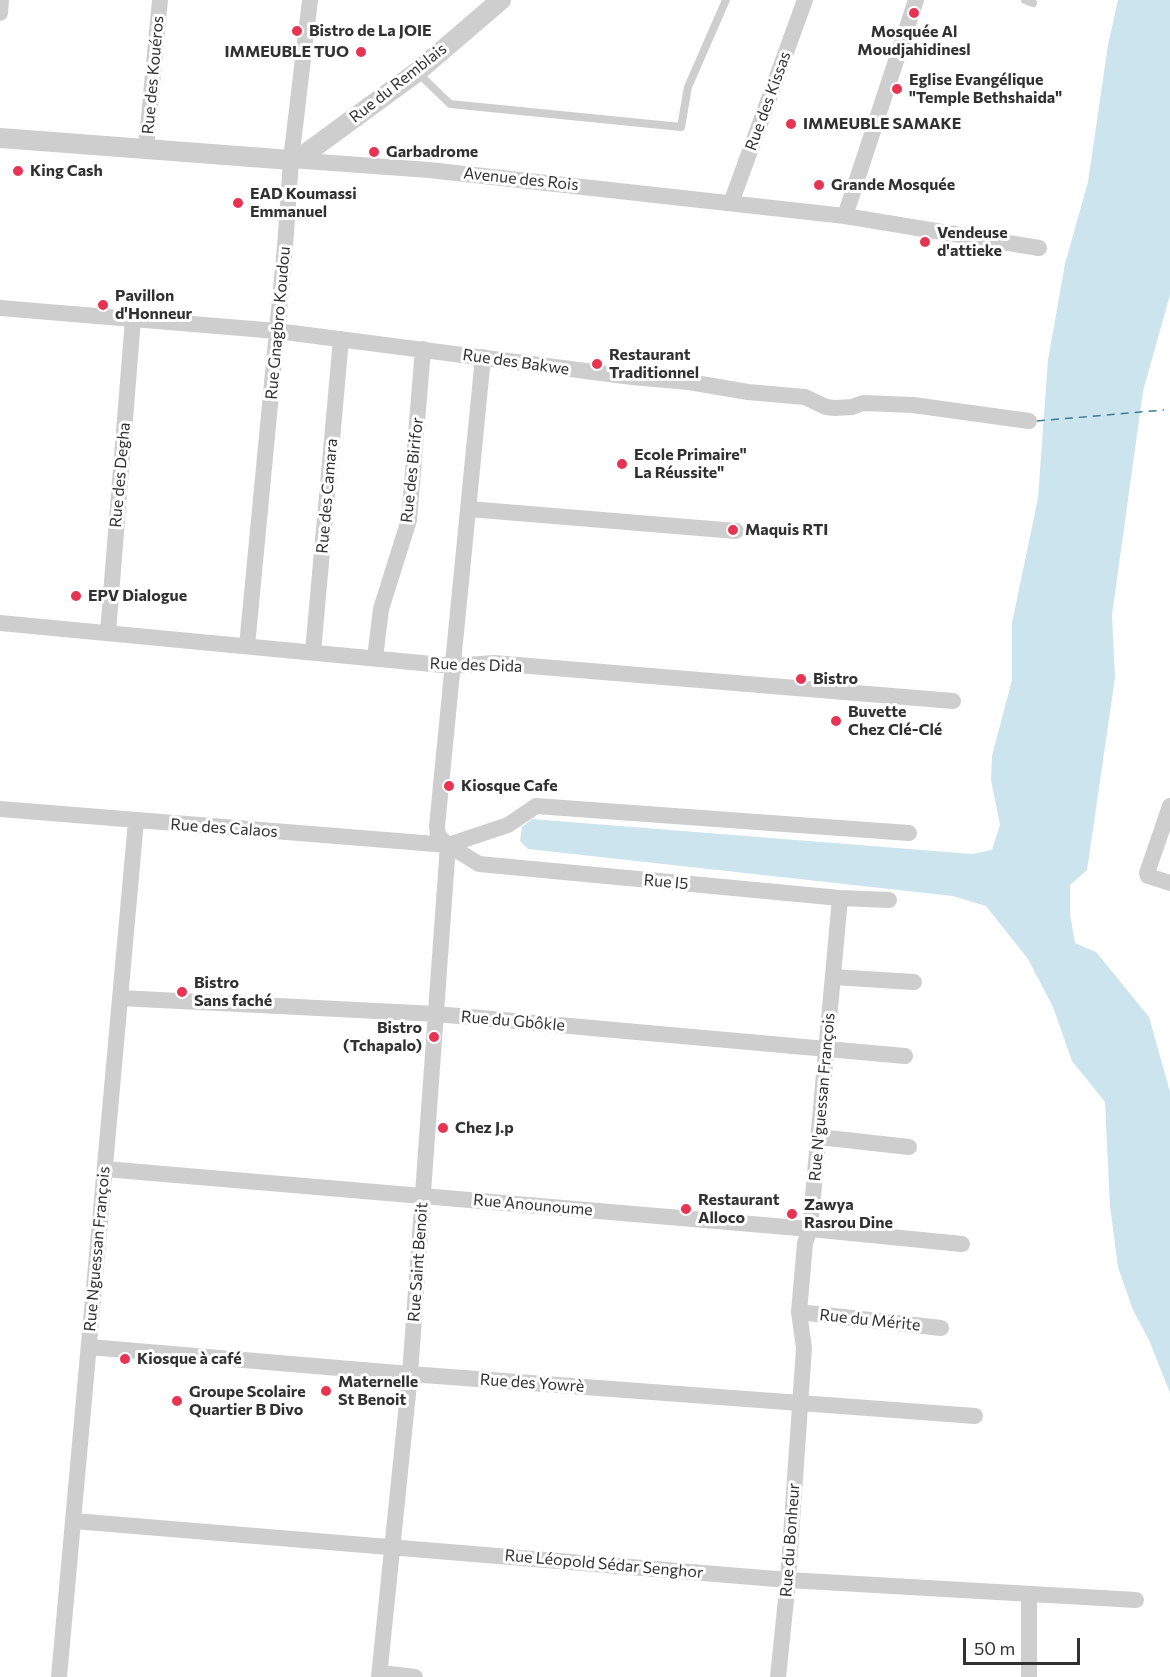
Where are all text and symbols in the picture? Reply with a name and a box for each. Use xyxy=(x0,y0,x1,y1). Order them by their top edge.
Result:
marker: Mosquée Al Moudjahidinesl xyxy=(907,6,921,20)
street label: Rue des Kouéros xyxy=(138,15,168,135)
place label: Bistro de La JOIE xyxy=(309,21,431,41)
place label: Mosquée Al Moudjahidinesl xyxy=(857,22,971,60)
marker: Bistro de La JOIE xyxy=(290,24,304,38)
street label: Rue du Remblais xyxy=(346,39,450,127)
place label: IMMEUBLE TUO xyxy=(224,42,349,62)
marker: IMMEUBLE TUO xyxy=(354,45,368,59)
street label: Rue des Kissas xyxy=(741,49,795,153)
place label: Eglise Evangélique "Temple Bethshaida" xyxy=(909,70,1062,108)
marker: Eglise Evangélique "Temple Bethshaida" xyxy=(890,82,904,96)
place label: IMMEUBLE SAMAKE xyxy=(803,114,961,134)
marker: IMMEUBLE SAMAKE xyxy=(784,117,798,131)
place label: Garbadrome xyxy=(386,142,478,162)
marker: Garbadrome xyxy=(367,145,381,159)
place label: King Cash xyxy=(30,161,103,181)
street label: Avenue des Rois xyxy=(463,163,579,195)
marker: King Cash xyxy=(11,164,25,178)
place label: Grande Mosquée xyxy=(831,175,955,195)
marker: Grande Mosquée xyxy=(812,178,826,192)
place label: EAD Koumassi Emmanuel xyxy=(250,184,357,222)
marker: EAD Koumassi Emmanuel xyxy=(231,196,245,210)
place label: Vendeuse d'attieke xyxy=(937,223,1008,261)
marker: Vendeuse d'attieke xyxy=(918,235,932,249)
street label: Rue Gnagbro Koudou xyxy=(262,246,294,400)
place label: Pavillon d'Honneur xyxy=(115,286,192,324)
marker: Pavillon d'Honneur xyxy=(96,298,110,312)
street label: Rue des Bakwe xyxy=(461,345,571,379)
place label: Restaurant Traditionnel xyxy=(609,345,699,383)
marker: Restaurant Traditionnel xyxy=(590,357,604,371)
street label: Rue des Birifor xyxy=(397,416,427,524)
street label: Rue des Degha xyxy=(106,422,134,528)
street label: Rue des Camara xyxy=(312,438,342,554)
place label: Ecole Primaire" La Réussite" xyxy=(634,445,747,483)
marker: Ecole Primaire" La Réussite" xyxy=(615,457,629,471)
place label: Maquis RTI xyxy=(745,520,828,540)
marker: Maquis RTI xyxy=(726,523,740,537)
place label: EPV Dialogue xyxy=(88,586,187,606)
marker: EPV Dialogue xyxy=(69,589,83,603)
street label: Rue des Dida xyxy=(429,654,523,676)
place label: Bistro xyxy=(813,669,858,689)
marker: Bistro xyxy=(794,672,808,686)
place label: Buvette Chez Clé-Clé xyxy=(848,702,942,740)
marker: Buvette Chez Clé-Clé xyxy=(829,714,843,728)
place label: Kiosque Cafe xyxy=(461,776,558,796)
marker: Kiosque Cafe xyxy=(442,779,456,793)
street label: Rue des Calaos xyxy=(170,815,278,841)
street label: Rue I5 xyxy=(643,870,689,894)
place label: Bistro Sans faché xyxy=(194,973,272,1011)
marker: Bistro Sans faché xyxy=(175,985,189,999)
street label: Rue du Gbôkle xyxy=(460,1007,566,1035)
street label: Rue N'guessan François xyxy=(805,1012,839,1182)
place label: Bistro (Tchapalo) xyxy=(343,1018,422,1056)
marker: Bistro (Tchapalo) xyxy=(427,1030,441,1044)
place label: Chez J.p xyxy=(455,1118,514,1138)
marker: Chez J.p xyxy=(436,1121,450,1135)
street label: Rue Nguessan François xyxy=(80,1166,114,1332)
street label: Rue Anounoume xyxy=(472,1190,594,1220)
place label: Restaurant Alloco xyxy=(698,1190,779,1228)
place label: Zawya Rasrou Dine xyxy=(804,1195,893,1233)
street label: Rue Saint Benoit xyxy=(404,1202,432,1322)
marker: Restaurant Alloco xyxy=(679,1202,693,1216)
marker: Zawya Rasrou Dine xyxy=(785,1207,799,1221)
street label: Rue du Mérite xyxy=(819,1305,921,1335)
place label: Kiosque à café xyxy=(137,1349,242,1369)
marker: Kiosque à café xyxy=(118,1352,132,1366)
street label: Rue des Yowrè xyxy=(479,1370,585,1396)
place label: Maternelle St Benoit xyxy=(338,1372,418,1410)
place label: Groupe Scolaire Quartier B Divo xyxy=(189,1382,306,1420)
marker: Maternelle St Benoit xyxy=(319,1384,333,1398)
marker: Groupe Scolaire Quartier B Divo xyxy=(170,1394,184,1408)
street label: Rue du Bonheur xyxy=(776,1482,804,1598)
street label: Rue Léopold Sédar Senghor xyxy=(504,1546,704,1582)
scale bar xyxy=(966,1626,1083,1664)
text: 50 m xyxy=(974,1637,1015,1659)

